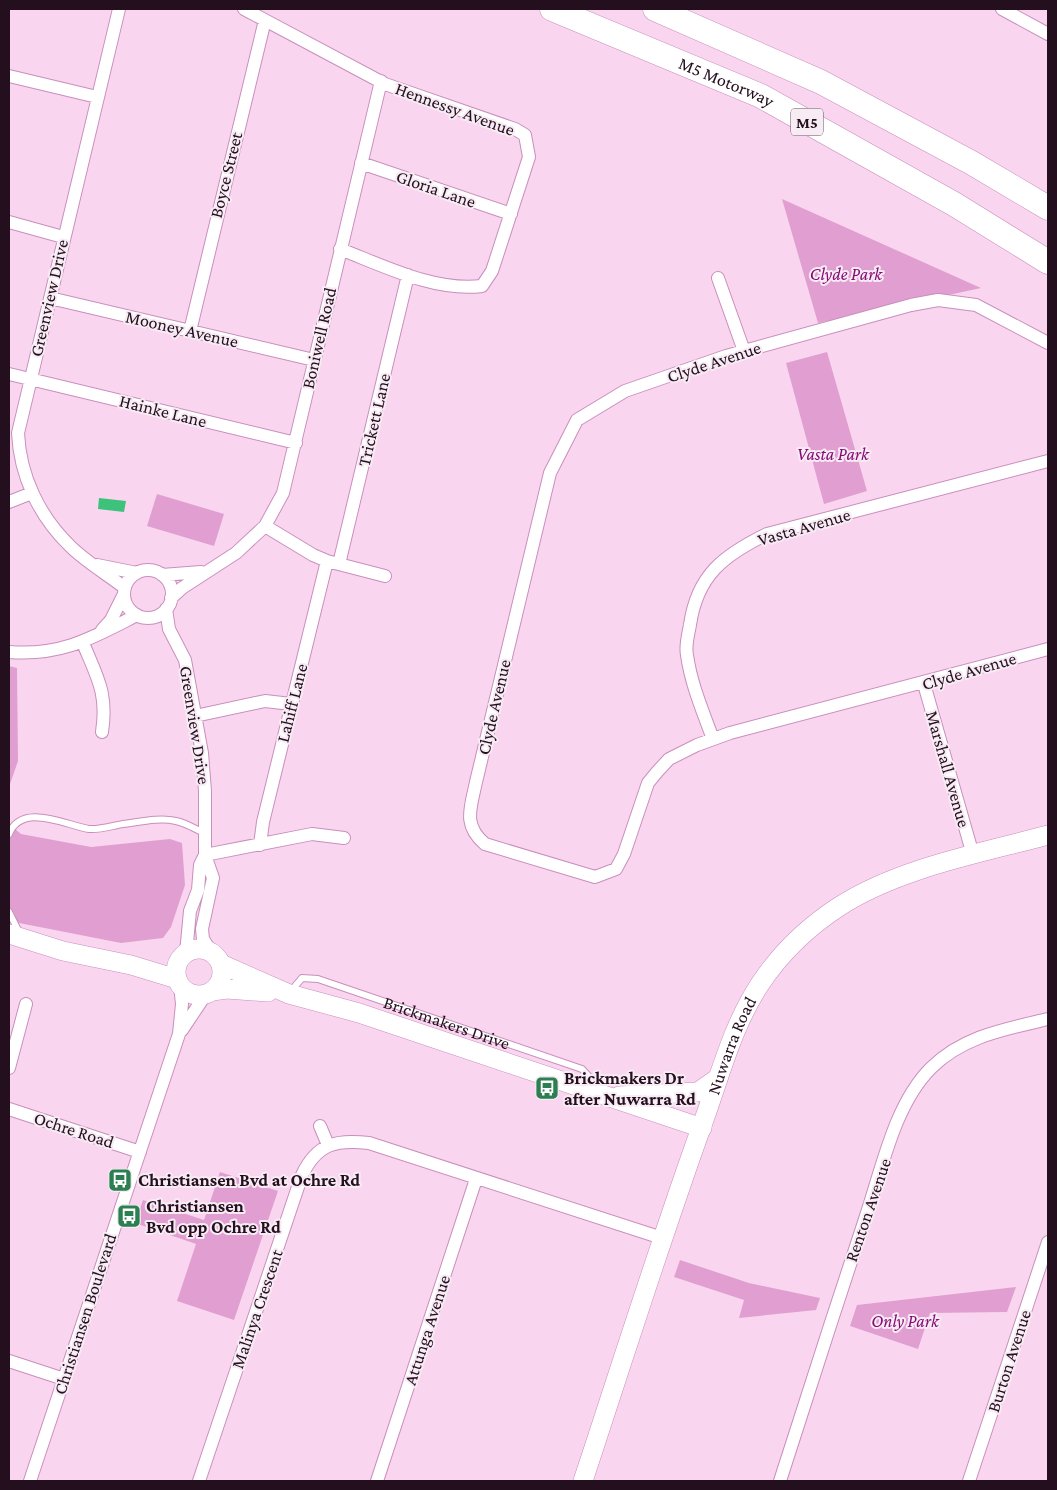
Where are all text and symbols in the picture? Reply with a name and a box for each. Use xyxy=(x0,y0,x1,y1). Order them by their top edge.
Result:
street label: M5 Motorway xyxy=(676,53,778,112)
street label: Hennessy Avenue xyxy=(393,78,518,140)
road number: M5 xyxy=(791,108,823,136)
street label: Boyce Street xyxy=(206,129,247,220)
street label: Gloria Lane xyxy=(394,166,478,212)
street label: Greenview Drive xyxy=(26,237,72,358)
park label: Clyde Park xyxy=(810,264,883,284)
street label: Boniwell Road xyxy=(298,285,340,391)
street label: Mooney Avenue xyxy=(124,306,240,352)
street label: Clyde Avenue xyxy=(665,337,763,387)
street label: Trickett Lane xyxy=(354,371,394,468)
street label: Hainke Lane xyxy=(117,391,209,432)
park label: Vasta Park xyxy=(797,444,870,464)
street label: Vasta Avenue xyxy=(755,504,853,550)
street label: Clyde Avenue xyxy=(919,648,1019,694)
street label: Clyde Avenue xyxy=(473,657,515,757)
street label: Lahiff Lane xyxy=(273,661,311,745)
street label: Greenview Drive xyxy=(176,664,214,786)
street label: Marshall Avenue xyxy=(922,708,974,830)
street label: Brickmakers Drive xyxy=(381,992,512,1054)
street label: Nuwarra Road xyxy=(703,993,760,1097)
place label: Brickmakers Dr after Nuwarra Rd xyxy=(564,1068,696,1109)
bus stop icon: Brickmakers Dr after Nuwarra Rd xyxy=(534,1075,560,1101)
street label: Ochre Road xyxy=(31,1108,117,1152)
street label: Renton Avenue xyxy=(841,1156,895,1264)
bus stop icon: Christiansen Bvd at Ochre Rd xyxy=(107,1167,133,1193)
place label: Christiansen Bvd at Ochre Rd xyxy=(138,1170,360,1190)
place label: Christiansen Bvd opp Ochre Rd xyxy=(146,1196,281,1237)
bus stop icon: Christiansen Bvd opp Ochre Rd xyxy=(116,1203,142,1229)
street label: Christiansen Boulevard xyxy=(50,1230,121,1397)
street label: Malinya Crescent xyxy=(227,1246,287,1371)
street label: Attunga Avenue xyxy=(400,1272,454,1388)
street label: Burton Avenue xyxy=(983,1307,1035,1415)
park label: Only Park xyxy=(871,1311,940,1331)

